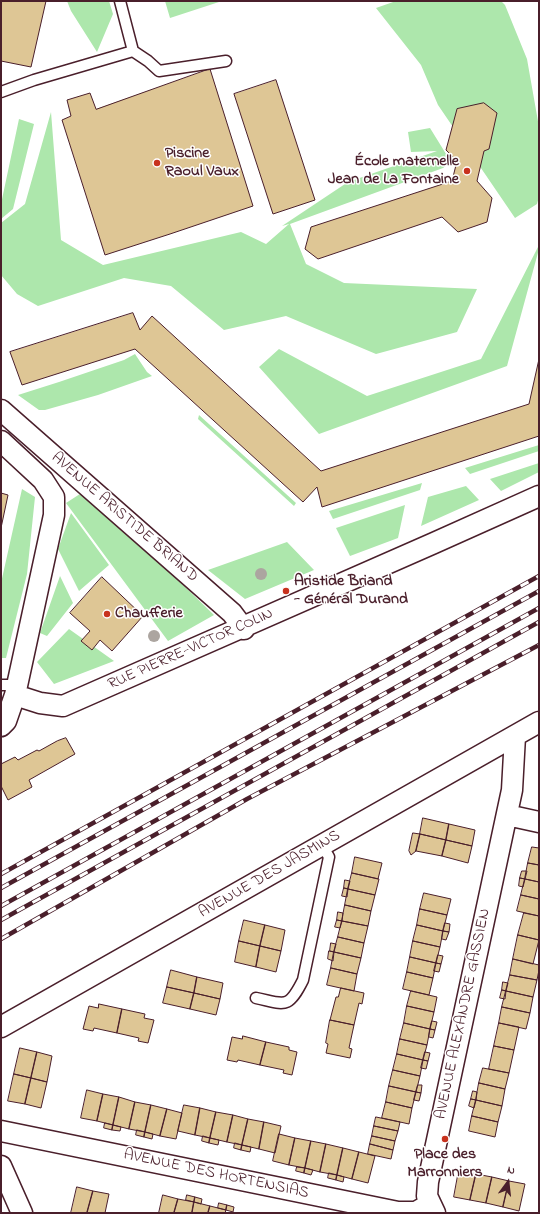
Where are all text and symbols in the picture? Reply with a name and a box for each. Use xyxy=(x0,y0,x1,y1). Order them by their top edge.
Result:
place label: Piscine Raoul Vaux xyxy=(165,144,239,182)
place label: École maternelle Jean de La Fontaine xyxy=(328,152,459,190)
marker: Piscine Raoul Vaux xyxy=(152,158,162,168)
marker: École maternelle Jean de La Fontaine xyxy=(462,166,472,176)
street label: AVENUE ARISTIDE BRIAND xyxy=(47,449,201,587)
place label: Aristide Briand - Général Durand xyxy=(294,572,408,610)
marker: Aristide Briand - Général Durand xyxy=(281,586,291,596)
place label: Chaufferie xyxy=(115,604,183,624)
street label: RUE PIERRE-VICTOR COLIN xyxy=(105,605,277,695)
marker: Chaufferie xyxy=(102,609,112,619)
street label: AVENUE DES JASMINS xyxy=(196,827,344,923)
street label: AVENUE ALEXANDRE GASSIEN xyxy=(432,907,496,1121)
marker: Place des Marronniers xyxy=(440,1134,450,1144)
place label: Place des Marronniers xyxy=(407,1145,483,1183)
street label: AVENUE DES HORTENSIAS xyxy=(122,1146,310,1204)
north arrow xyxy=(488,1162,528,1202)
text: N xyxy=(505,1162,517,1179)

